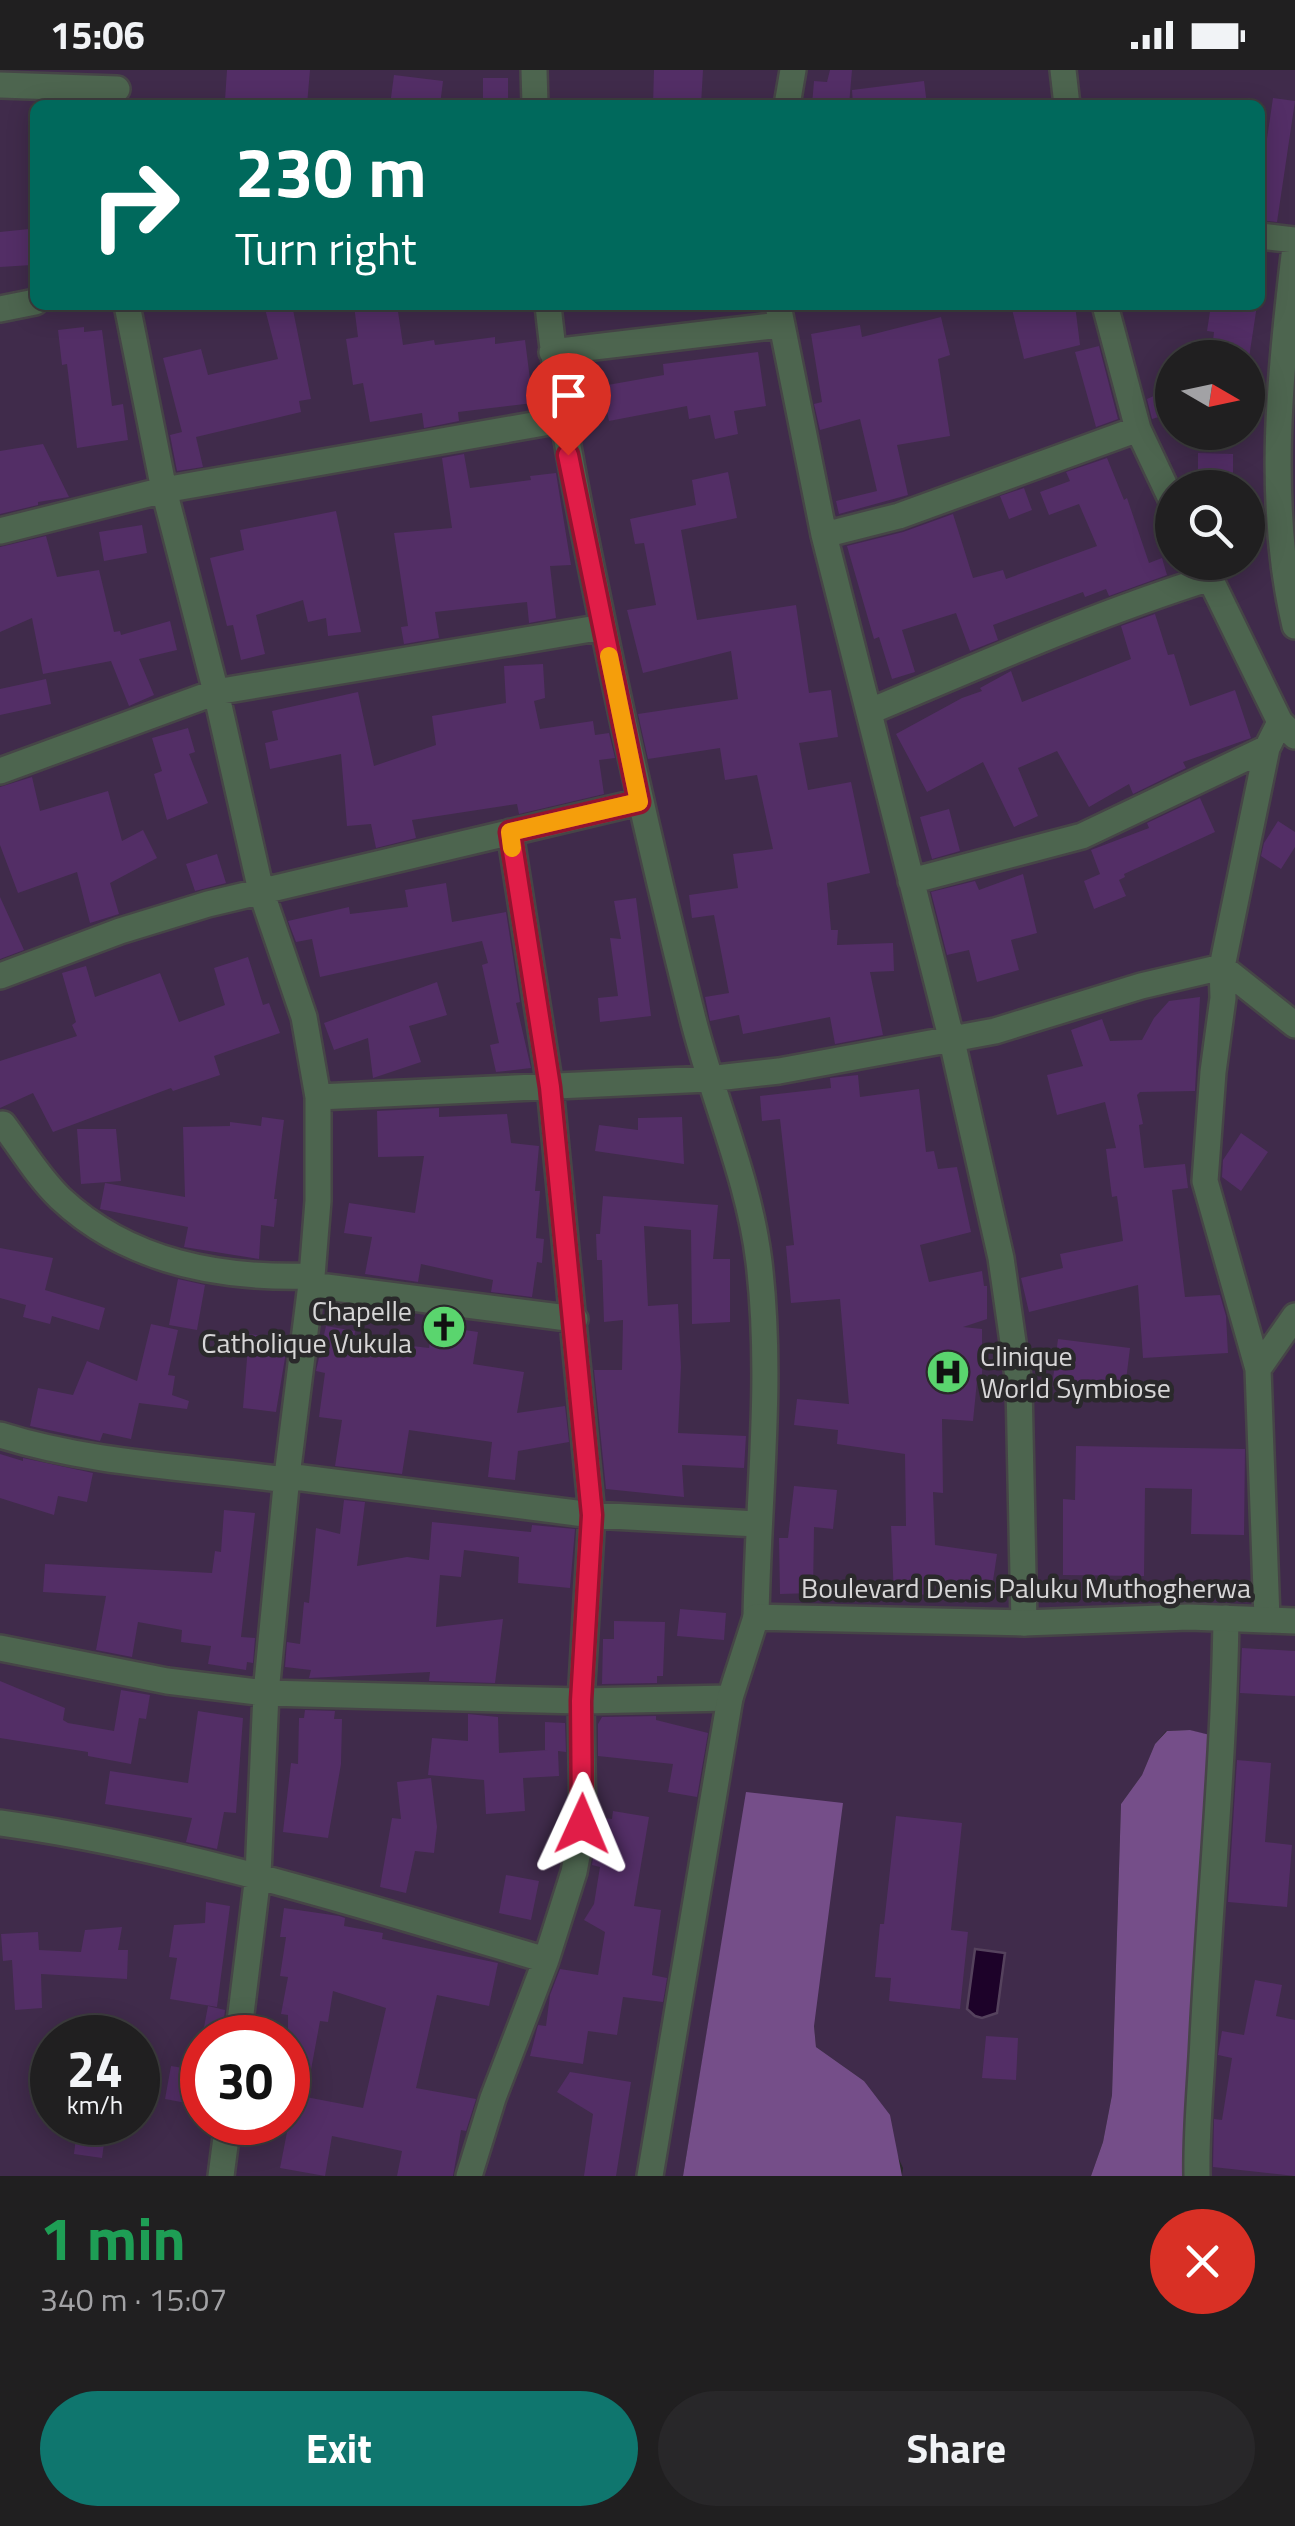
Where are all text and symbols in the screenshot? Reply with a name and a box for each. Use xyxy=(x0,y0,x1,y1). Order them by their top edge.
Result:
text: 15:06 xyxy=(50,6,145,64)
text: 230 m xyxy=(235,118,427,224)
icon: right xyxy=(70,140,200,270)
text: Turn right xyxy=(235,214,417,282)
north arrow xyxy=(1155,340,1265,450)
map controls xyxy=(1155,340,1265,580)
pin xyxy=(526,353,611,456)
icon: arrive xyxy=(541,368,596,423)
button: search xyxy=(1155,470,1265,580)
place label: Chapelle Catholique Vukula xyxy=(201,1289,412,1364)
church icon: Chapelle Catholique Vukula xyxy=(421,1304,467,1350)
place label: Clinique World Symbiose xyxy=(980,1334,1171,1409)
hospital icon: Clinique World Symbiose xyxy=(925,1349,971,1395)
street label: Boulevard Denis Paluku Muthogherwa xyxy=(801,1566,1251,1609)
position arrow xyxy=(530,1772,634,1876)
speed limit sign: 30 xyxy=(180,2015,310,2145)
text: 24 xyxy=(67,2030,123,2106)
text: km/h xyxy=(67,2086,123,2124)
text: 1 min xyxy=(40,2192,186,2283)
button: close xyxy=(1150,2209,1255,2314)
text: 340 m · 15:07 xyxy=(40,2275,227,2323)
button: Exit xyxy=(40,2391,638,2506)
button: Share xyxy=(658,2391,1255,2506)

